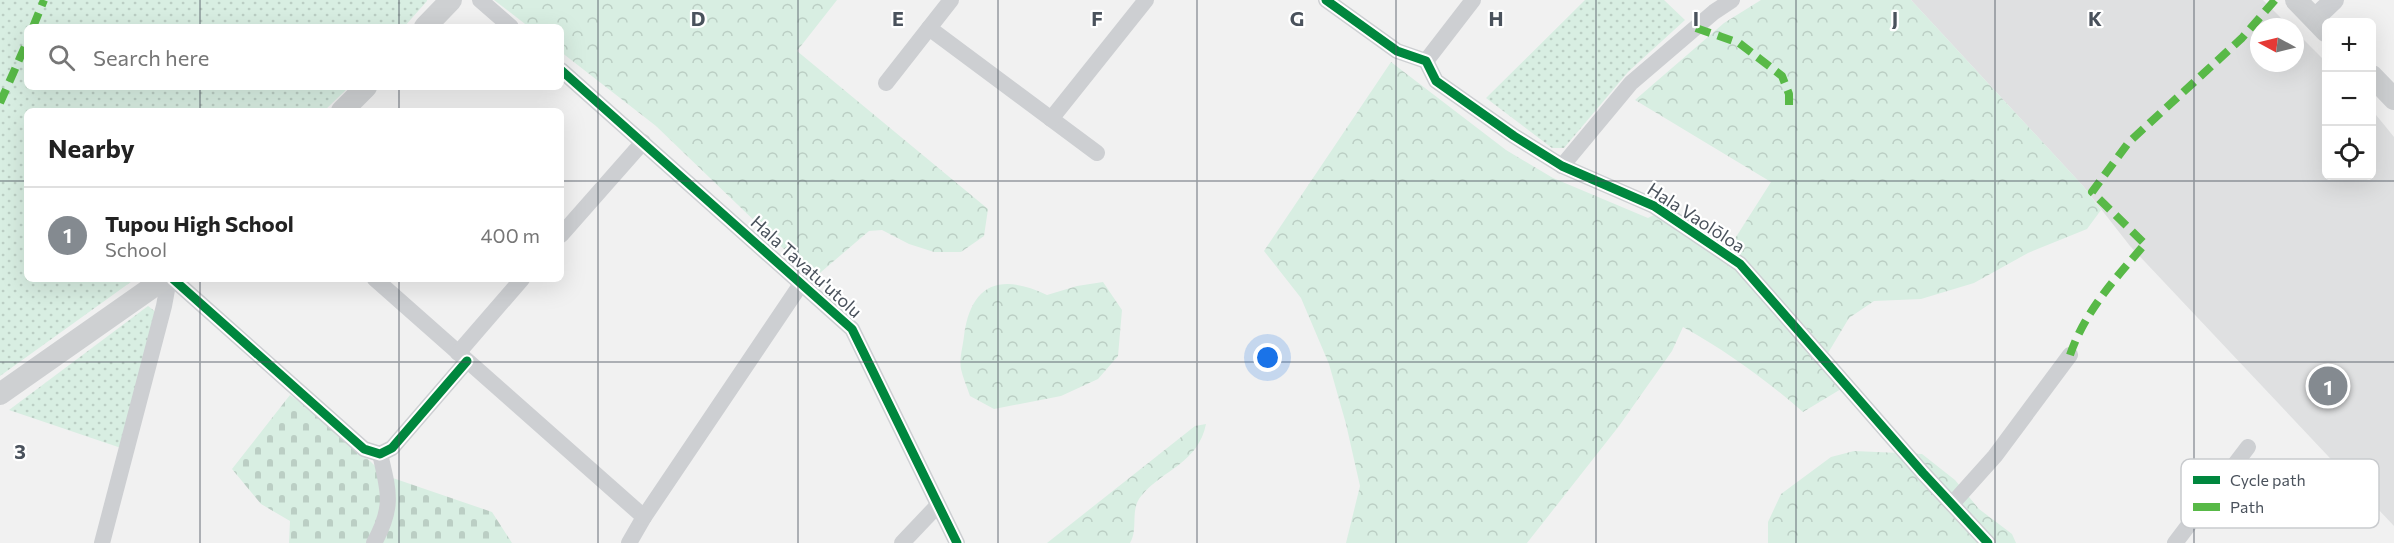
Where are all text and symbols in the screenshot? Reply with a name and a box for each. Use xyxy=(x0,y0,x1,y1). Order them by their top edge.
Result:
text: D xyxy=(691,6,705,30)
text: E xyxy=(892,6,904,30)
text: F xyxy=(1091,6,1103,30)
text: G xyxy=(1290,6,1304,30)
text: H xyxy=(1489,6,1504,30)
text: I xyxy=(1693,6,1699,30)
text: J xyxy=(1892,6,1898,30)
text: K xyxy=(2088,6,2102,30)
north arrow xyxy=(2250,18,2304,72)
map controls xyxy=(2322,18,2376,180)
button: + xyxy=(2322,18,2376,72)
search box xyxy=(24,24,564,90)
icon: search xyxy=(45,41,78,74)
text: Search here xyxy=(93,44,209,71)
button: − xyxy=(2322,72,2376,126)
button: locate xyxy=(2322,126,2376,180)
text: Nearby xyxy=(48,132,135,163)
street label: Hala Vaolōloa xyxy=(1644,177,1749,257)
text: Tupou High School xyxy=(105,210,294,237)
street label: Hala Tavatu'utolu xyxy=(747,211,867,322)
text: 1 xyxy=(63,223,72,247)
text: 400 m xyxy=(481,223,540,247)
text: School xyxy=(105,237,167,261)
your location xyxy=(1253,343,1282,372)
pin: 1 xyxy=(2308,364,2348,408)
text: 3 xyxy=(14,439,26,463)
legend xyxy=(2181,459,2379,528)
text: Cycle path xyxy=(2230,470,2306,489)
text: Path xyxy=(2230,497,2264,516)

